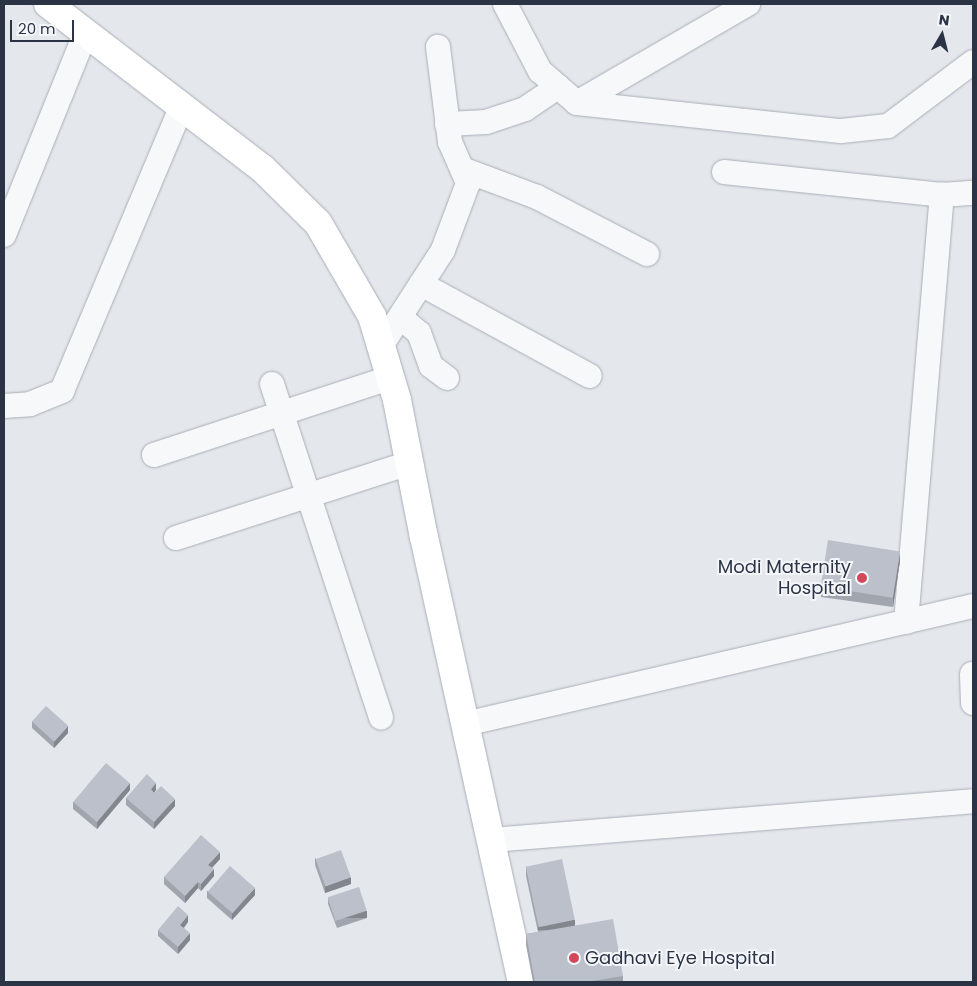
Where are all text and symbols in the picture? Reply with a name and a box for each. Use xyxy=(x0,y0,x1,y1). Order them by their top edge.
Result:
scale bar xyxy=(12,10,76,42)
north arrow xyxy=(917,10,967,60)
text: N xyxy=(937,10,951,31)
text: 20 m xyxy=(18,18,56,39)
place label: Modi Maternity Hospital xyxy=(718,557,851,600)
marker: Modi Maternity Hospital xyxy=(855,571,869,585)
place label: Gadhavi Eye Hospital xyxy=(585,947,775,969)
marker: Gadhavi Eye Hospital xyxy=(567,951,581,965)

